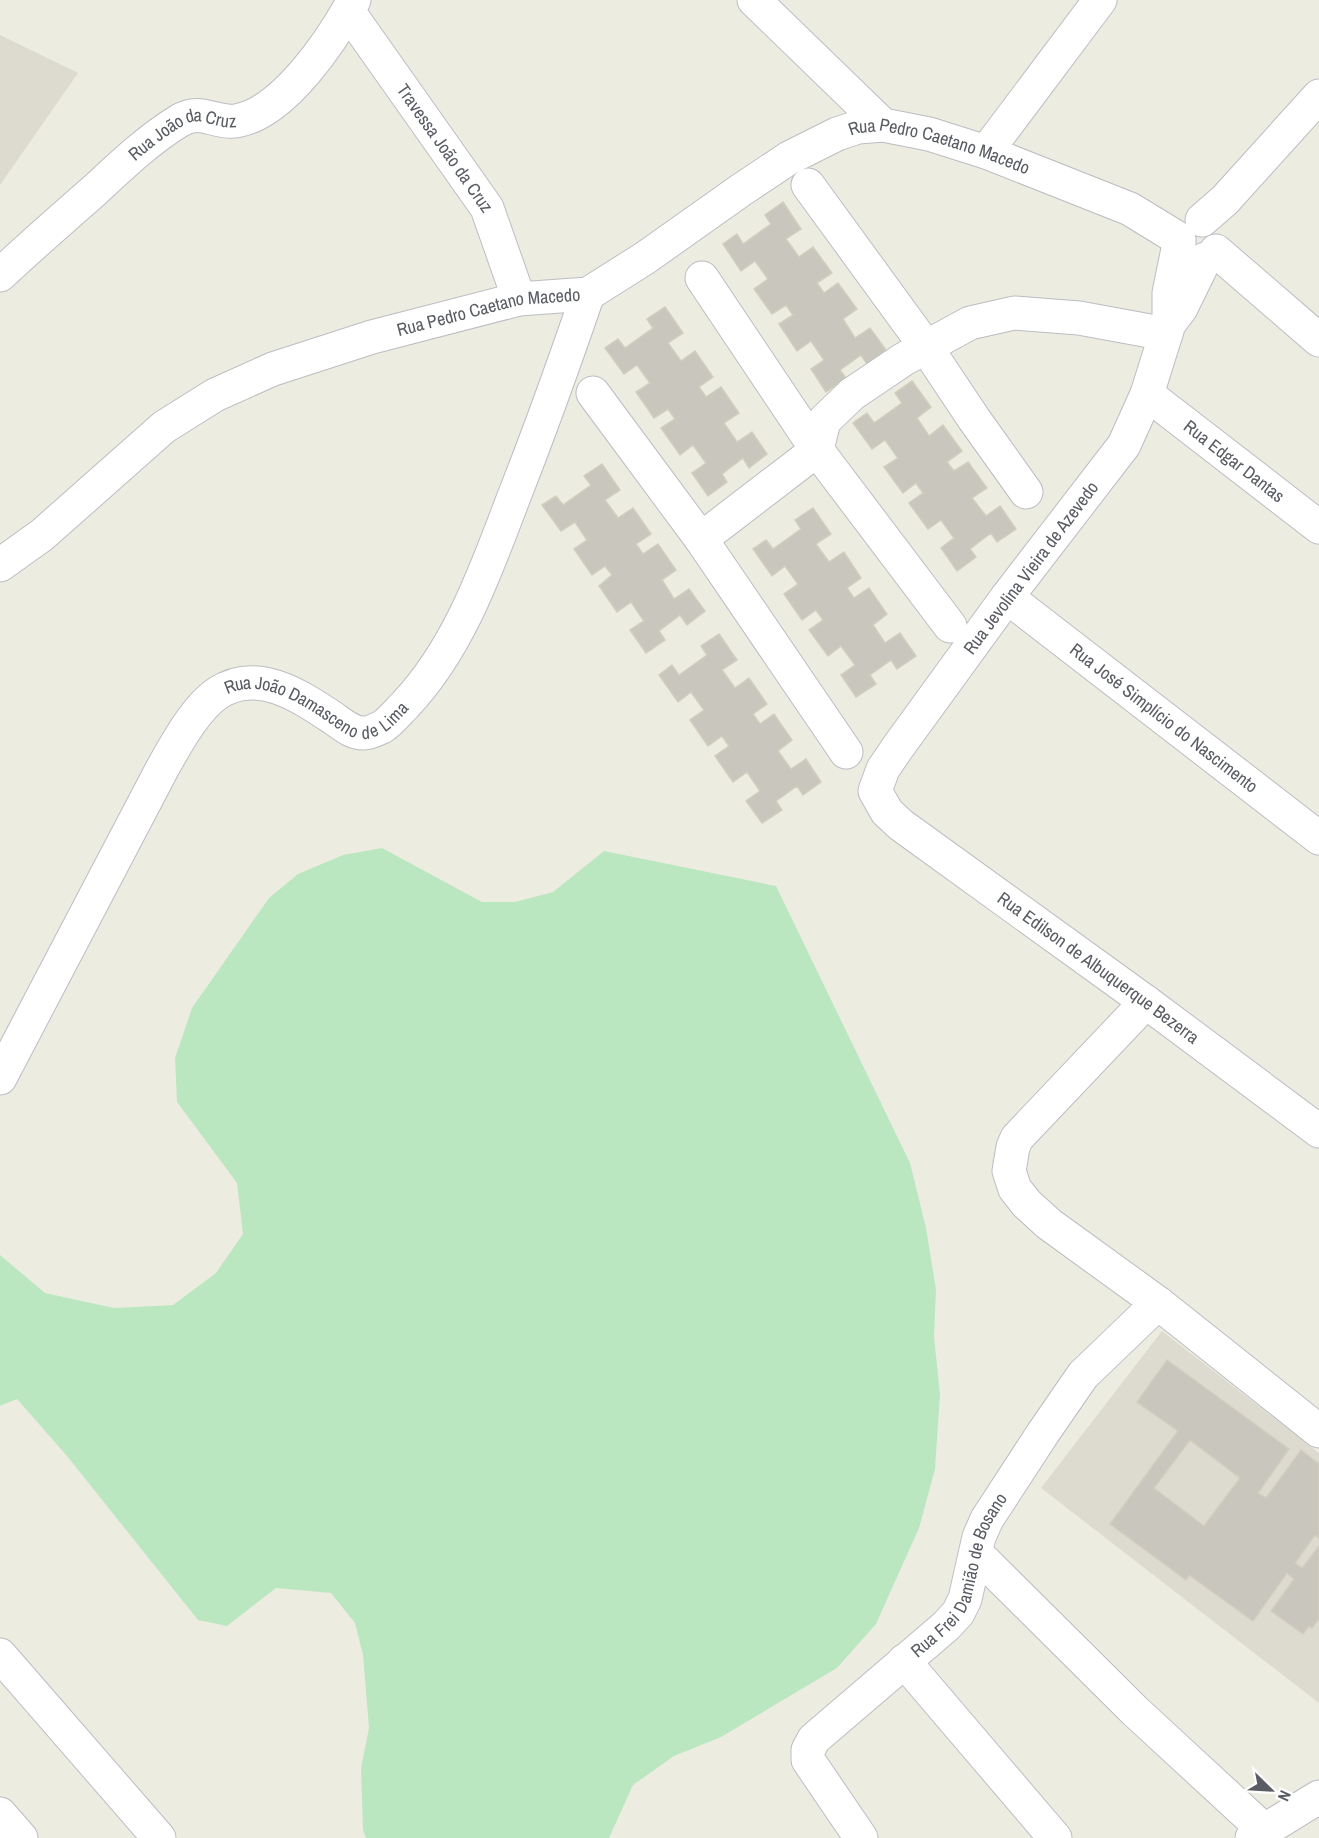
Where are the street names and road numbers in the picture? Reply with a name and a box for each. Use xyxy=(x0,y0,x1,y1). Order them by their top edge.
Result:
street label: Travessa João da Cruz xyxy=(391,79,499,217)
street label: Rua João da Cruz xyxy=(123,102,237,166)
street label: Rua Pedro Caetano Macedo xyxy=(845,112,1034,180)
street label: Rua Pedro Caetano Macedo xyxy=(394,282,581,342)
street label: Rua Edgar Dantas xyxy=(1179,414,1290,508)
street label: Rua Jevolina Vieira de Azevedo xyxy=(957,476,1104,659)
street label: Rua José Simplício do Nascimento xyxy=(1065,637,1263,798)
street label: Rua João Damasceno de Lima xyxy=(220,670,414,745)
street label: Rua Edilson de Albuquerque Bezerra xyxy=(992,886,1205,1049)
street label: Rua Frei Damião de Bosano xyxy=(905,1488,1013,1663)

